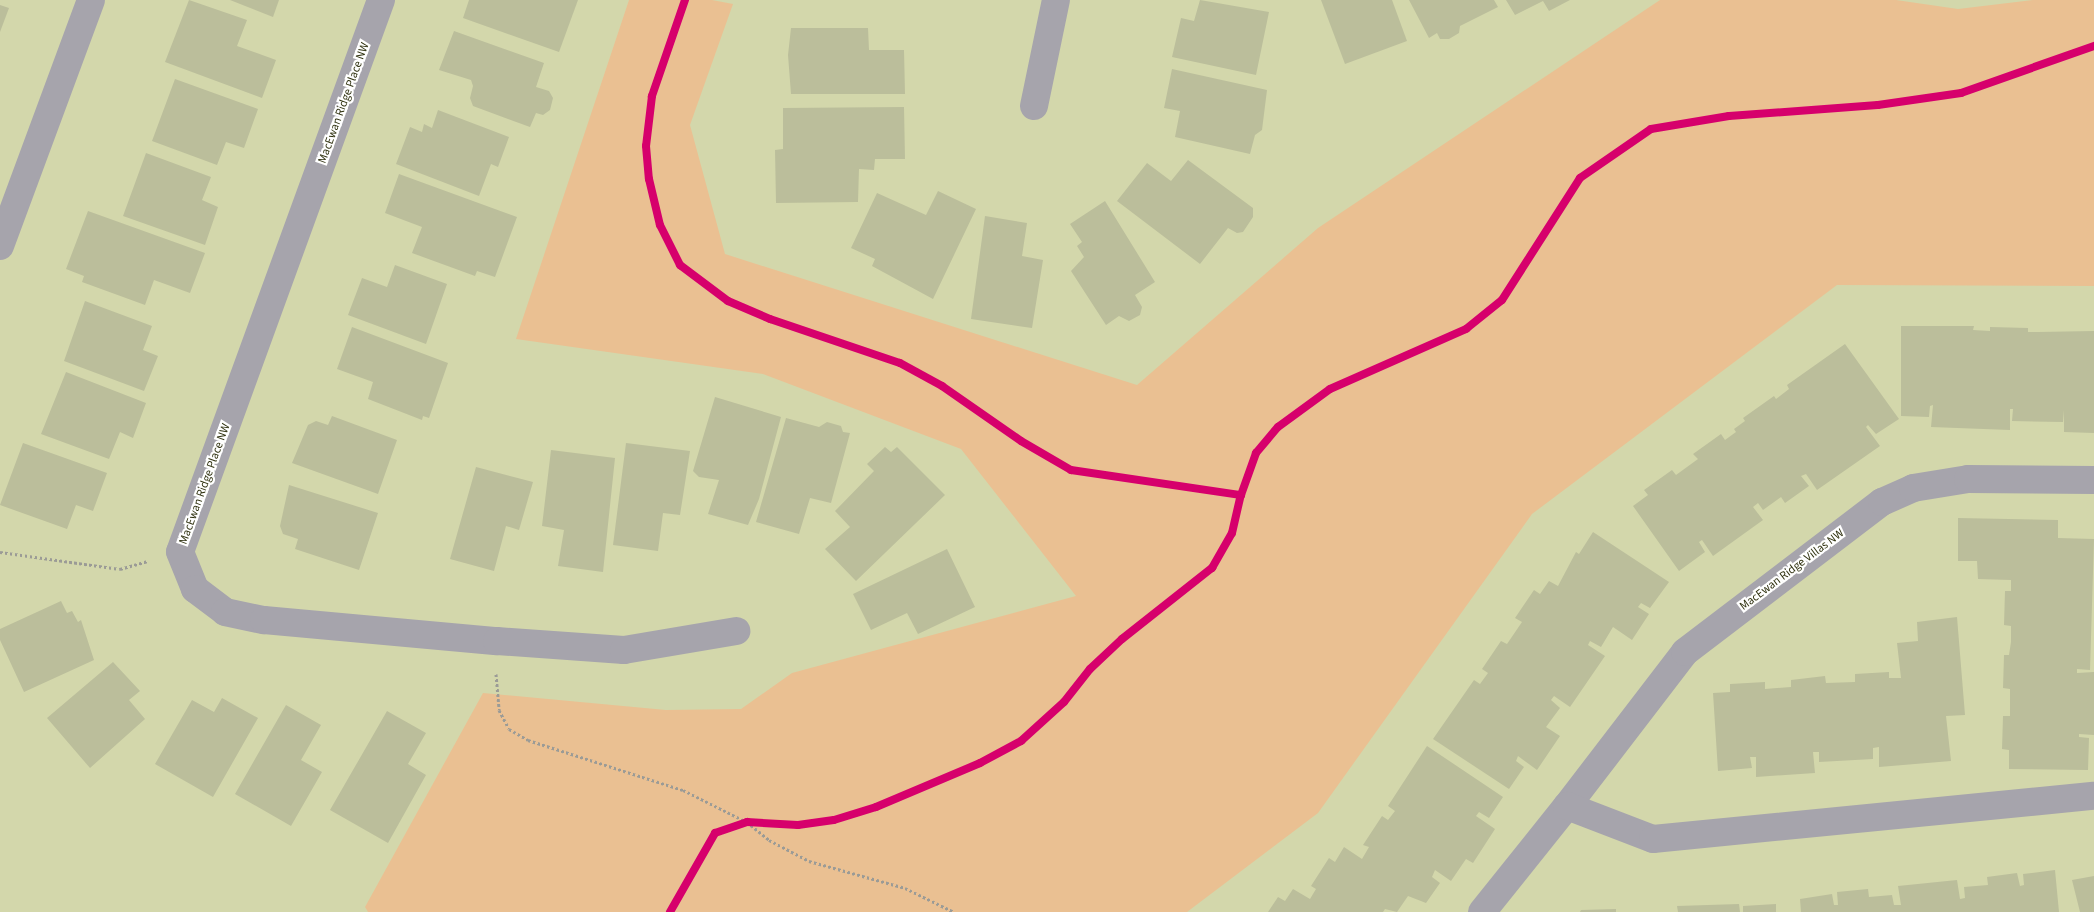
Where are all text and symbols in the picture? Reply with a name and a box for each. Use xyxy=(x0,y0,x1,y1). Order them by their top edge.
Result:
street label: MacEwan Ridge Place NW xyxy=(315,41,373,165)
street label: MacEwan Ridge Place NW xyxy=(176,422,234,546)
street label: MacEwan Ridge Villas NW xyxy=(1737,526,1847,614)

